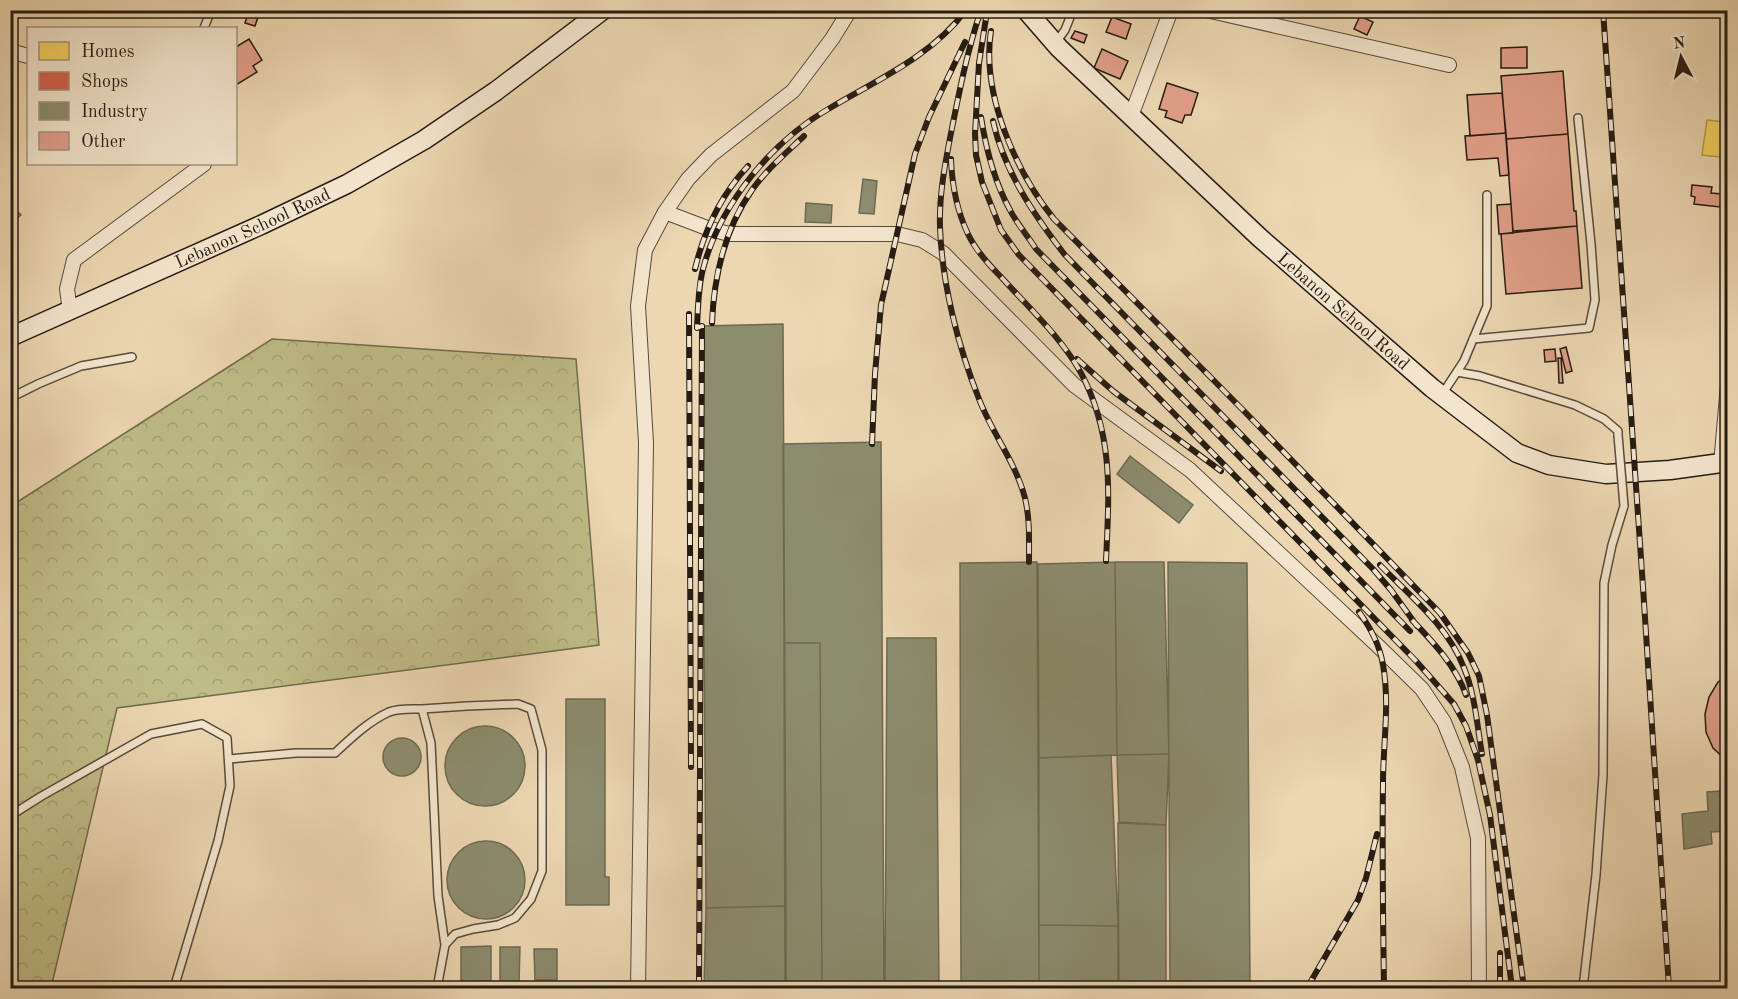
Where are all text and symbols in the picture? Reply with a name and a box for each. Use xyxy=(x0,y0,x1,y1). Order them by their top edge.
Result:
legend xyxy=(27,27,237,165)
north arrow xyxy=(1651,27,1711,87)
text: N xyxy=(1672,35,1687,53)
text: Homes xyxy=(81,43,135,61)
text: Shops xyxy=(81,73,128,91)
text: Industry xyxy=(81,103,148,121)
text: Other xyxy=(81,133,126,151)
street label: Lebanon School Road xyxy=(173,185,333,272)
street label: Lebanon School Road xyxy=(1274,249,1413,374)

